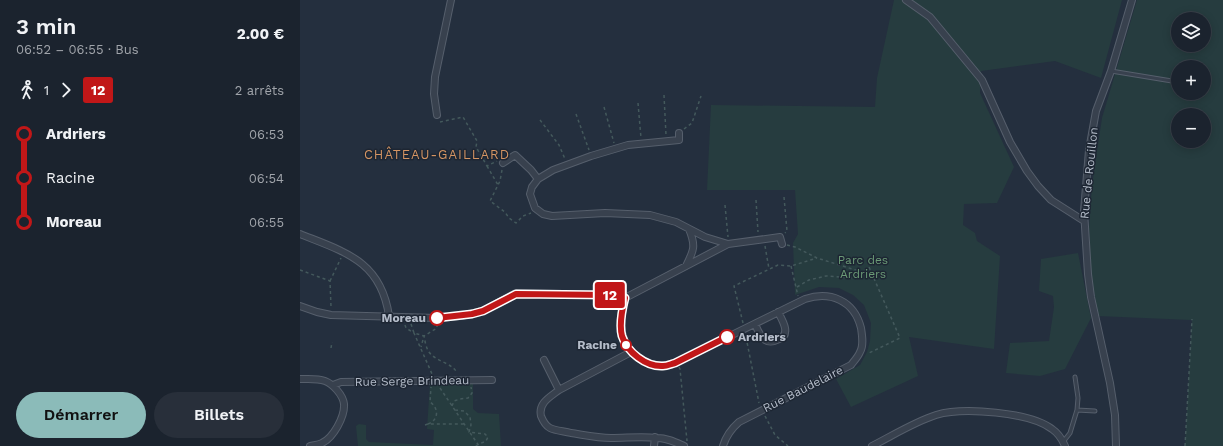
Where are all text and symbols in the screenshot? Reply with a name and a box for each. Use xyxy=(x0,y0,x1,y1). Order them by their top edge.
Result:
map controls xyxy=(1171,12,1211,148)
button: layers xyxy=(1171,12,1211,52)
text: 3 min xyxy=(16,14,76,39)
text: 2.00 € xyxy=(237,25,284,43)
text: 06:52 – 06:55 · Bus xyxy=(16,42,139,57)
button: + xyxy=(1171,60,1211,100)
icon: walk xyxy=(16,79,38,101)
icon: forward xyxy=(55,79,77,101)
text: 12 xyxy=(91,82,105,98)
text: 1 xyxy=(44,83,49,98)
text: 2 arrêts xyxy=(235,83,284,98)
button: − xyxy=(1171,108,1211,148)
text: Ardriers xyxy=(46,125,106,143)
street label: Rue de Rouillon xyxy=(1077,126,1101,220)
text: 06:53 xyxy=(249,127,284,142)
district label: CHÂTEAU-GAILLARD xyxy=(364,146,510,162)
text: Racine xyxy=(46,169,95,187)
text: 06:54 xyxy=(249,171,284,186)
text: Moreau xyxy=(46,213,102,231)
text: 06:55 xyxy=(249,215,284,230)
park label: Parc des Ardriers xyxy=(838,253,888,281)
line badge: 12 xyxy=(592,282,628,308)
text: 12 xyxy=(603,287,617,303)
marker: Moreau xyxy=(429,310,445,326)
place label: Moreau xyxy=(382,311,426,325)
marker: Ardriers xyxy=(719,329,735,345)
place label: Ardriers xyxy=(738,330,786,344)
place label: Racine xyxy=(577,338,617,352)
marker: Racine xyxy=(620,339,632,351)
street label: Rue Baudelaire xyxy=(761,363,845,415)
street label: Rue Serge Brindeau xyxy=(354,373,470,389)
button: Démarrer xyxy=(16,392,146,438)
button: Billets xyxy=(154,392,284,438)

